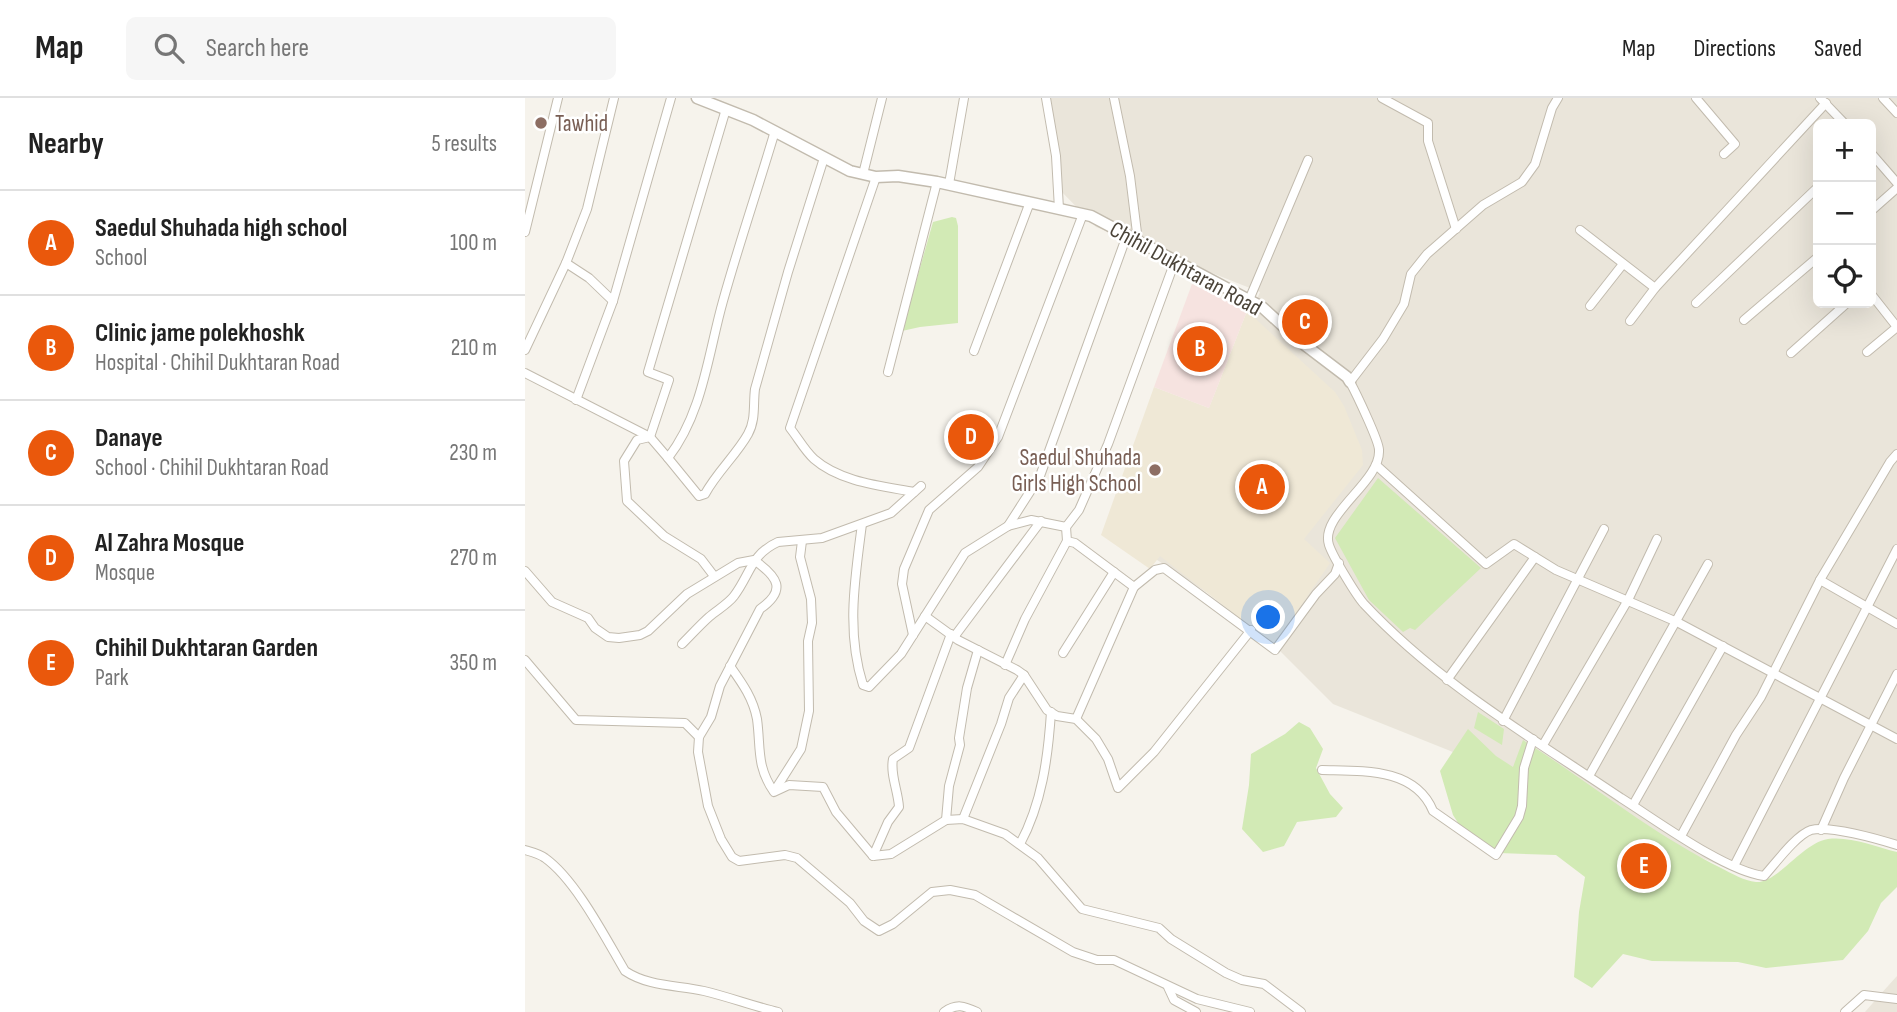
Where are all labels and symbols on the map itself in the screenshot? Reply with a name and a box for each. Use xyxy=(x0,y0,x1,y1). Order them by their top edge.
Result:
place label: Tawhid xyxy=(555,110,608,138)
marker: Tawhid xyxy=(533,115,549,131)
street label: Chihil Dukhtaran Road xyxy=(1105,215,1267,322)
pin: C xyxy=(1282,296,1328,348)
pin: B xyxy=(1177,323,1223,375)
pin: D xyxy=(948,411,994,463)
place label: Saedul Shuhada Girls High School xyxy=(1012,444,1141,498)
pin: A xyxy=(1239,461,1285,513)
marker: Saedul Shuhada Girls High School xyxy=(1147,462,1163,478)
your location xyxy=(1251,600,1285,634)
pin: E xyxy=(1621,840,1667,892)

